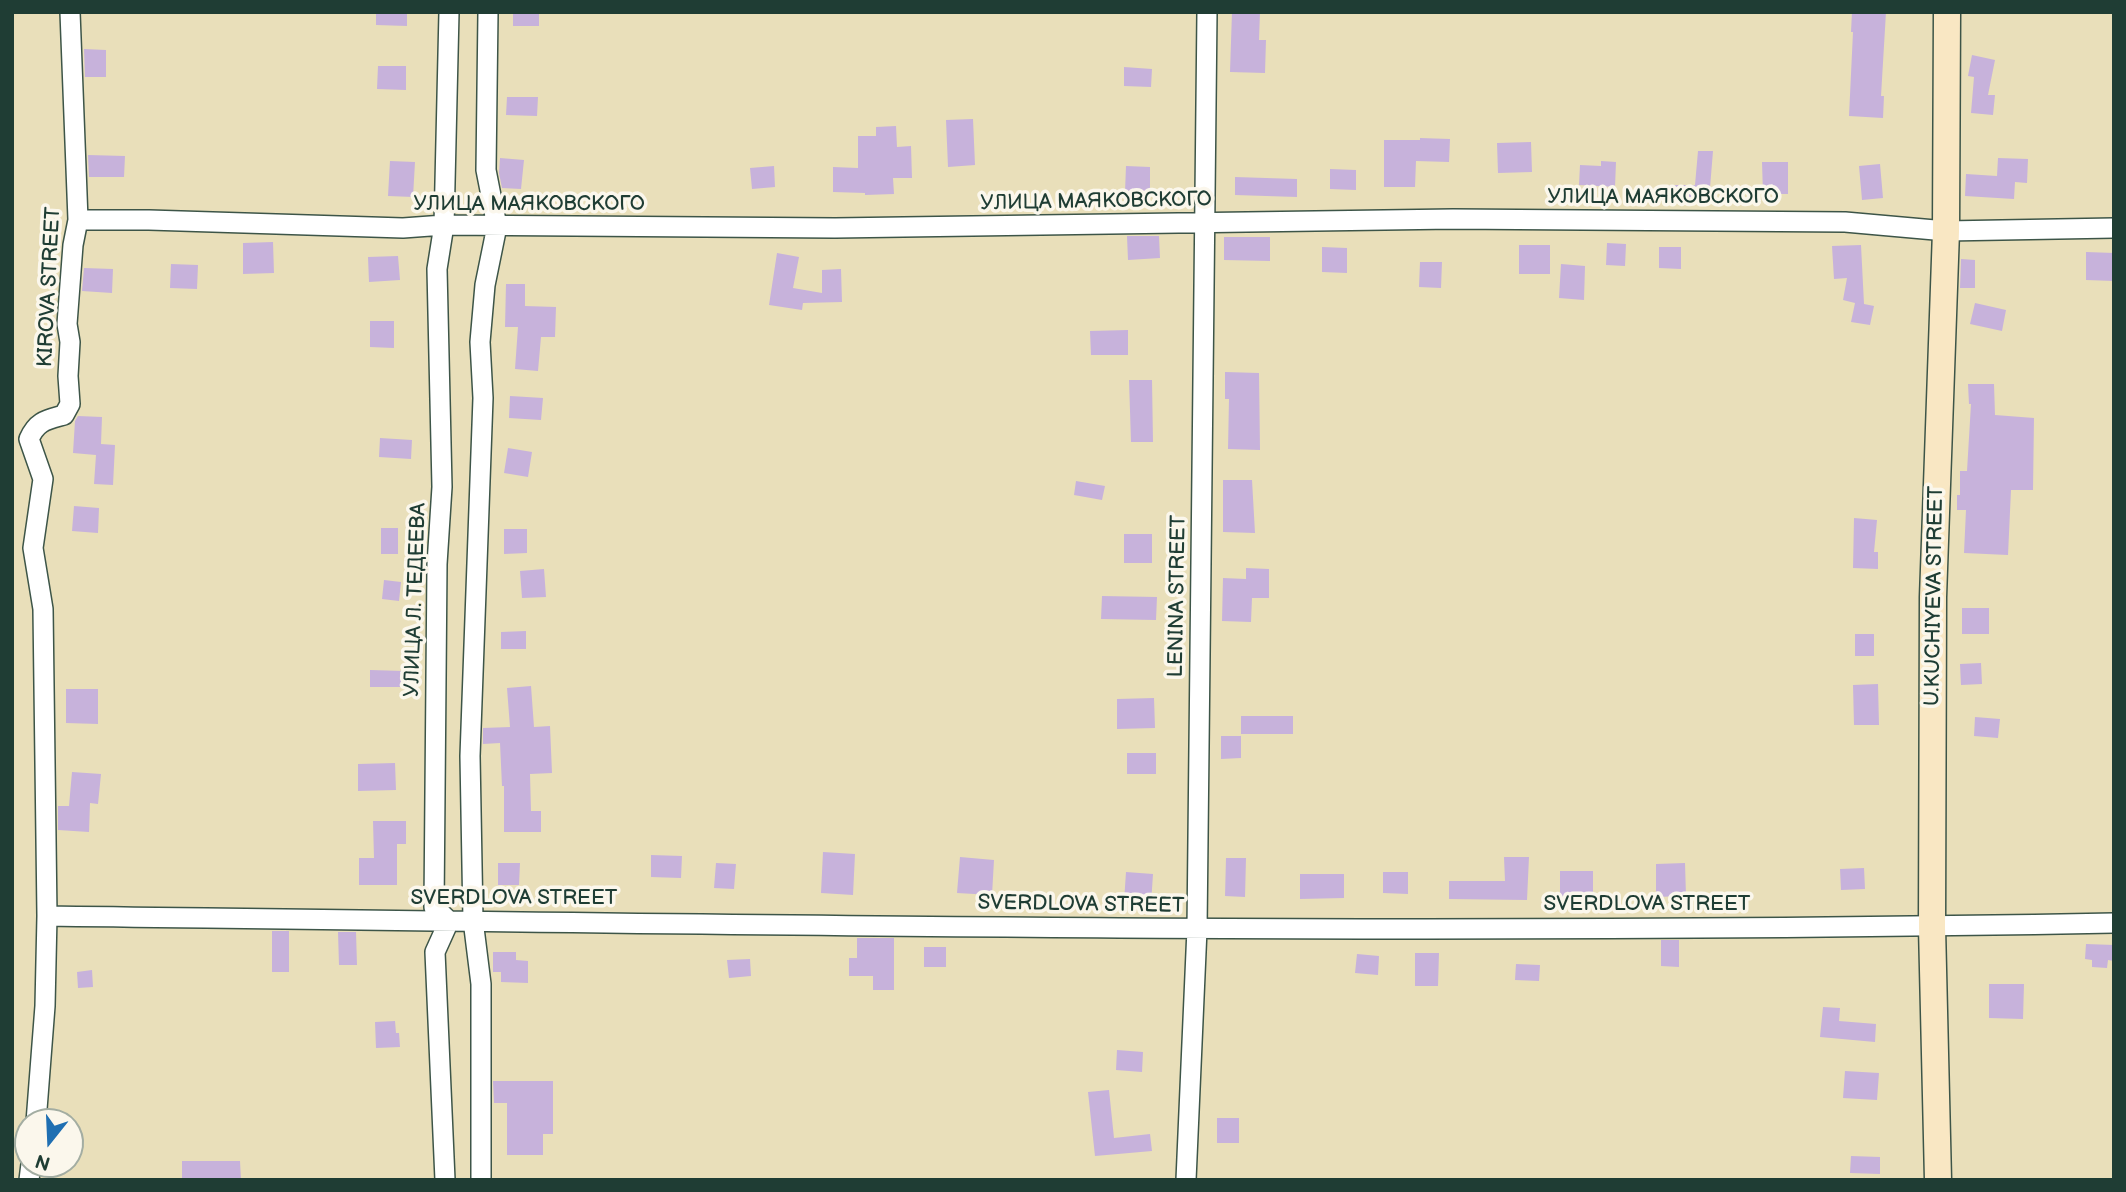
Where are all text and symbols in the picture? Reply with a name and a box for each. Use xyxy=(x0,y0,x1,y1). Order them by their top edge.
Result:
street label: УЛИЦА МАЯКОВСКОГО xyxy=(1547,185,1779,211)
street label: УЛИЦА МАЯКОВСКОГО xyxy=(980,187,1212,217)
street label: УЛИЦА МАЯКОВСКОГО xyxy=(413,192,645,218)
street label: KIROVA STREET xyxy=(33,206,67,368)
street label: U.KUCHIYEVA STREET xyxy=(1920,486,1950,706)
street label: УЛИЦА Л. ТЕДЕЕВА xyxy=(400,502,432,698)
street label: LENINA STREET xyxy=(1164,514,1192,678)
street label: SVERDLOVA STREET xyxy=(411,886,617,912)
street label: SVERDLOVA STREET xyxy=(977,891,1185,919)
street label: SVERDLOVA STREET xyxy=(1544,892,1750,918)
north arrow xyxy=(14,1108,84,1178)
text: N xyxy=(33,1148,53,1175)

